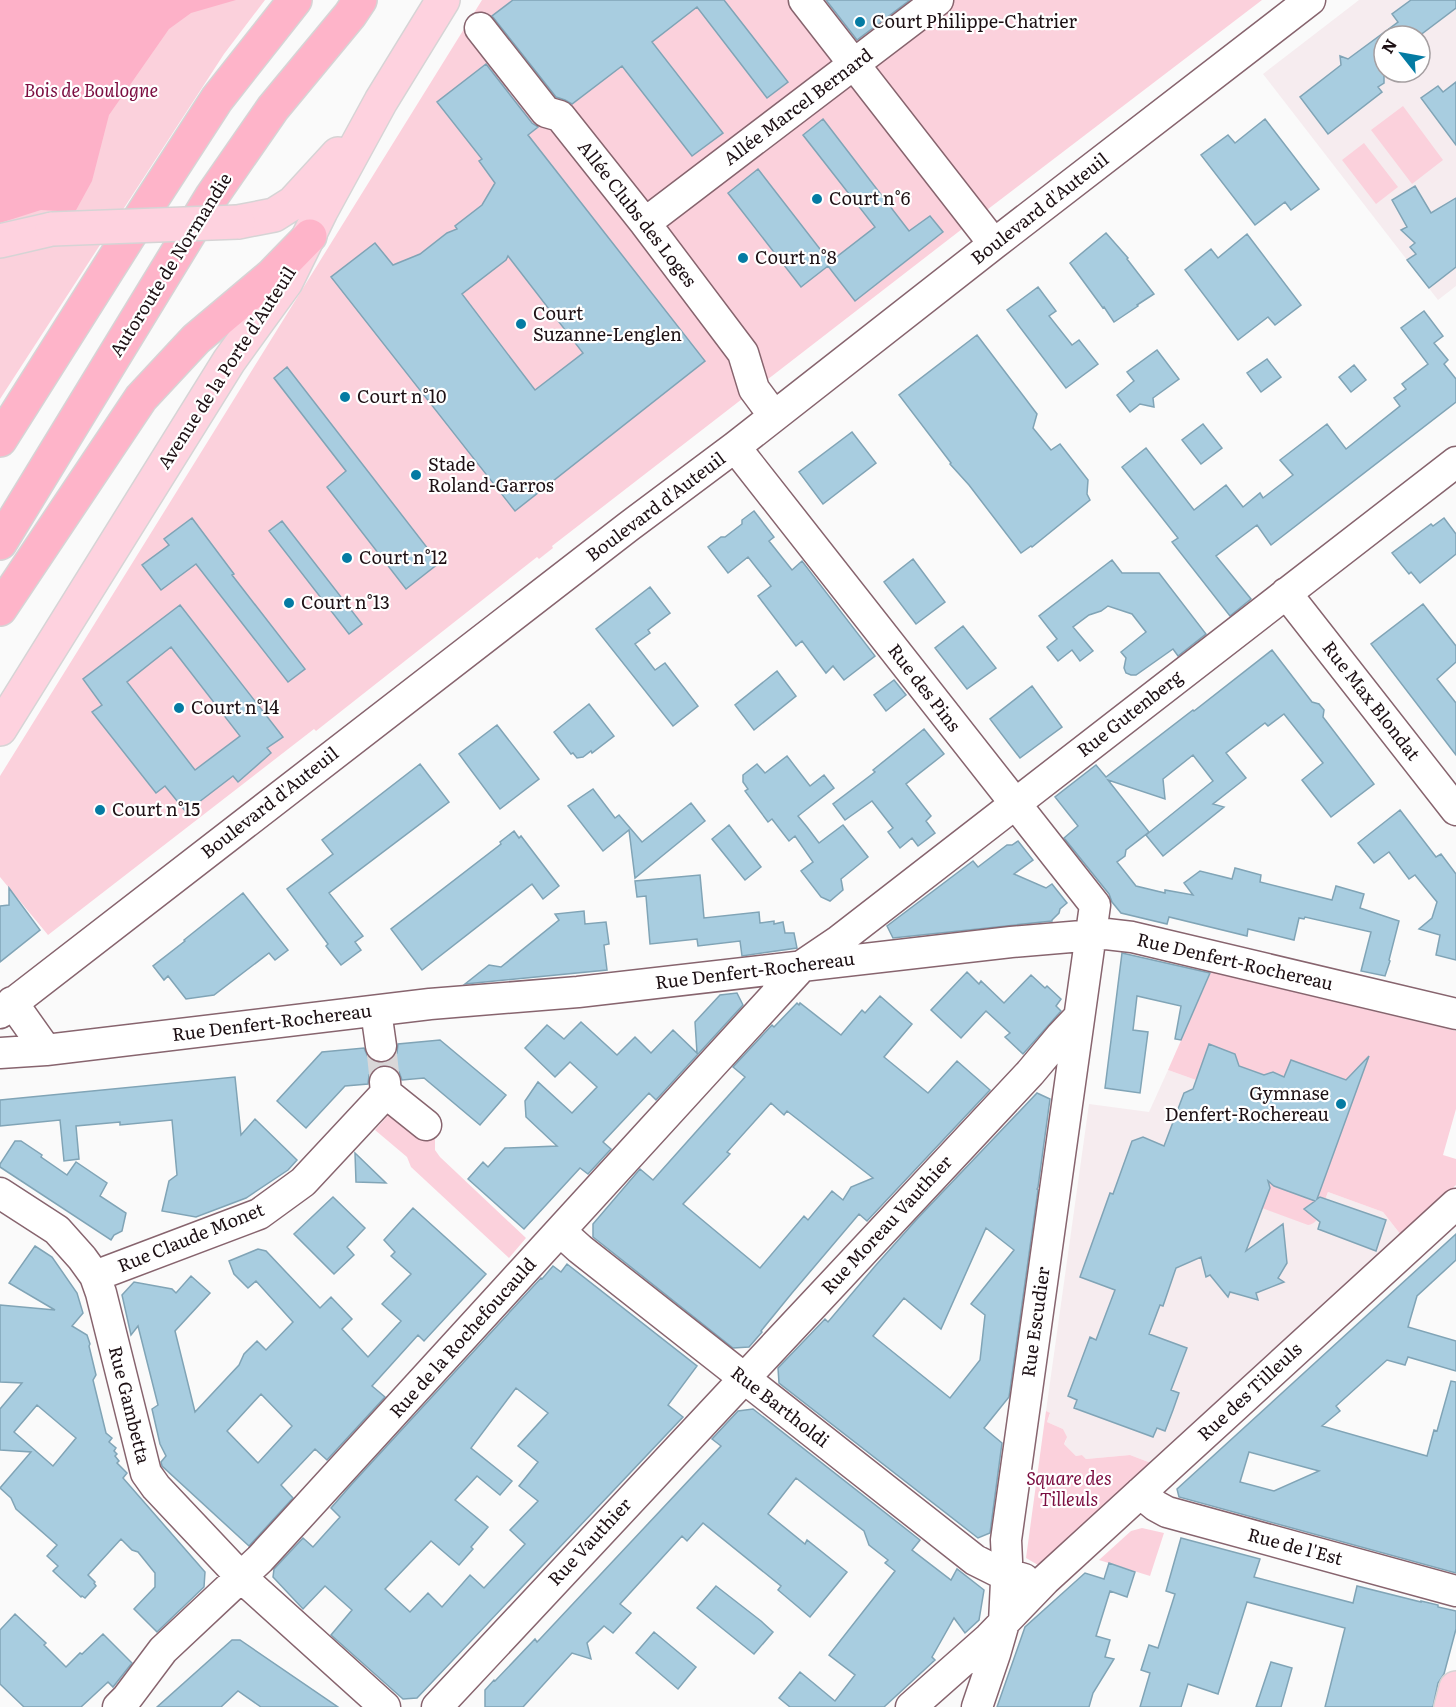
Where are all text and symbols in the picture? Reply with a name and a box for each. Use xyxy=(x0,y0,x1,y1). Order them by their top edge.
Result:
place label: Court Philippe-Chatrier xyxy=(872,7,1077,34)
marker: Court Philippe-Chatrier xyxy=(853,15,867,29)
north arrow xyxy=(1372,24,1432,84)
text: N xyxy=(1375,34,1402,58)
street label: Allée Marcel Bernard xyxy=(717,41,877,171)
park label: Bois de Boulogne xyxy=(24,76,158,103)
street label: Allée Clubs des Loges xyxy=(572,134,704,292)
street label: Boulevard d'Auteuil xyxy=(964,145,1114,270)
street label: Autoroute de Normandie xyxy=(102,167,238,362)
place label: Court n°6 xyxy=(829,184,911,211)
marker: Court n°6 xyxy=(810,192,824,206)
place label: Court n°8 xyxy=(755,243,837,270)
marker: Court n°8 xyxy=(736,251,750,265)
street label: Avenue de la Porte d'Auteuil xyxy=(150,261,302,474)
place label: Court Suzanne-Lenglen xyxy=(533,299,682,347)
marker: Court Suzanne-Lenglen xyxy=(514,317,528,331)
place label: Court n°10 xyxy=(357,382,446,409)
marker: Court n°10 xyxy=(338,390,352,404)
street label: Boulevard d'Auteuil xyxy=(580,444,730,567)
place label: Stade Roland-Garros xyxy=(428,450,554,498)
marker: Stade Roland-Garros xyxy=(409,468,423,482)
place label: Court n°12 xyxy=(359,543,447,570)
marker: Court n°12 xyxy=(340,551,354,565)
place label: Court n°13 xyxy=(301,588,390,615)
marker: Court n°13 xyxy=(282,596,296,610)
street label: Rue Max Blondat xyxy=(1317,635,1428,766)
street label: Rue des Pins xyxy=(882,637,968,737)
street label: Rue Gutenberg xyxy=(1071,662,1188,763)
place label: Court n°14 xyxy=(191,693,279,720)
marker: Court n°14 xyxy=(172,701,186,715)
street label: Boulevard d'Auteuil xyxy=(194,739,344,864)
place label: Court n°15 xyxy=(112,795,200,822)
marker: Court n°15 xyxy=(93,803,107,817)
street label: Rue Denfert-Rochereau xyxy=(1134,925,1336,996)
street label: Rue Denfert-Rochereau xyxy=(654,944,856,995)
street label: Rue Denfert-Rochereau xyxy=(171,996,373,1047)
place label: Gymnase Denfert-Rochereau xyxy=(1165,1079,1329,1127)
marker: Gymnase Denfert-Rochereau xyxy=(1334,1097,1348,1111)
street label: Rue Moreau Vauthier xyxy=(814,1148,958,1300)
street label: Rue Claude Monet xyxy=(113,1195,268,1278)
street label: Rue de la Rochefoucauld xyxy=(382,1251,541,1423)
street label: Rue Escudier xyxy=(1013,1264,1056,1379)
street label: Rue des Tilleuls xyxy=(1191,1335,1307,1446)
street label: Rue Gambetta xyxy=(103,1343,158,1467)
street label: Rue Bartholdi xyxy=(726,1359,836,1453)
park label: Square des Tilleuls xyxy=(1026,1464,1112,1512)
street label: Rue Vauthier xyxy=(541,1491,637,1591)
street label: Rue de l'Est xyxy=(1245,1520,1347,1571)

